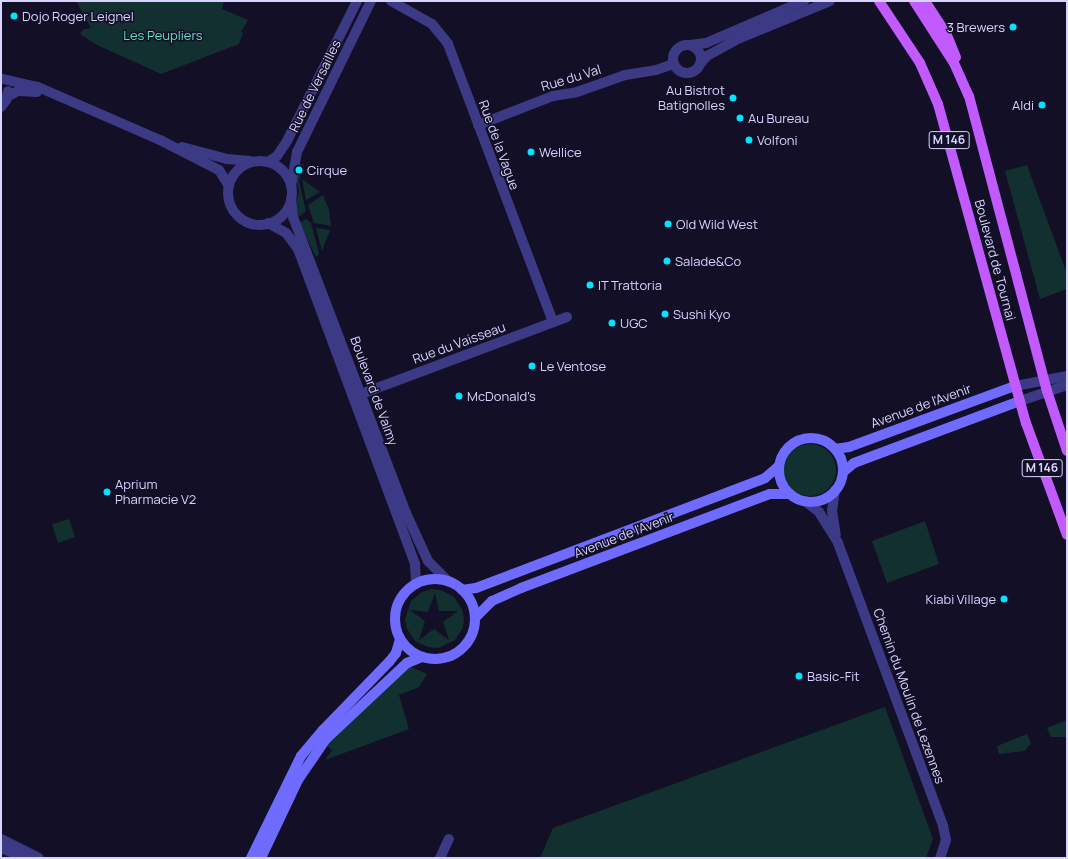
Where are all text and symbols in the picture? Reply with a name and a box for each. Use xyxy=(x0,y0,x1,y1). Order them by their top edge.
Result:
place label: Dojo Roger Leignel xyxy=(22,8,134,24)
marker: Dojo Roger Leignel xyxy=(9,11,19,21)
place label: 3 Brewers xyxy=(947,19,1005,35)
marker: 3 Brewers xyxy=(1008,22,1018,32)
park label: Les Peupliers xyxy=(123,27,203,43)
street label: Rue de Versailles xyxy=(286,37,344,135)
street label: Rue du Val xyxy=(539,62,603,94)
place label: Au Bistrot Batignolles xyxy=(658,83,725,114)
marker: Au Bistrot Batignolles xyxy=(728,93,738,103)
place label: Aldi xyxy=(1012,97,1034,113)
street label: Rue de la Vague xyxy=(476,98,522,192)
marker: Aldi xyxy=(1037,100,1047,110)
place label: Au Bureau xyxy=(748,110,809,126)
marker: Au Bureau xyxy=(735,113,745,123)
road number: M 146 xyxy=(928,130,970,150)
place label: Volfoni xyxy=(757,132,798,148)
marker: Volfoni xyxy=(744,135,754,145)
place label: Wellice xyxy=(539,144,582,160)
marker: Wellice xyxy=(526,147,536,157)
place label: Cirque xyxy=(307,162,347,178)
marker: Cirque xyxy=(294,165,304,175)
street label: Boulevard de Tournai xyxy=(971,198,1019,322)
place label: Old Wild West xyxy=(676,216,758,232)
marker: Old Wild West xyxy=(663,219,673,229)
place label: Salade&Co xyxy=(675,253,741,269)
marker: Salade&Co xyxy=(662,256,672,266)
place label: IT Trattoria xyxy=(598,277,662,293)
marker: IT Trattoria xyxy=(585,280,595,290)
place label: Sushi Kyo xyxy=(673,306,730,322)
marker: Sushi Kyo xyxy=(660,309,670,319)
place label: UGC xyxy=(620,315,648,331)
marker: UGC xyxy=(607,318,617,328)
street label: Rue du Vaisseau xyxy=(410,319,508,367)
street label: Boulevard de Valmy xyxy=(347,334,401,448)
place label: Le Ventose xyxy=(540,358,606,374)
marker: Le Ventose xyxy=(527,361,537,371)
street label: Avenue de l'Avenir xyxy=(869,381,973,431)
place label: McDonald's xyxy=(467,388,536,404)
marker: McDonald's xyxy=(454,391,464,401)
road number: M 146 xyxy=(1021,458,1063,478)
place label: Aprium Pharmacie V2 xyxy=(115,477,196,508)
marker: Aprium Pharmacie V2 xyxy=(102,487,112,497)
street label: Avenue de l'Avenir xyxy=(572,509,676,561)
place label: Kiabi Village xyxy=(925,591,996,607)
marker: Kiabi Village xyxy=(999,594,1009,604)
street label: Chemin du Moulin de Lezennes xyxy=(870,606,948,786)
place label: Basic-Fit xyxy=(807,668,859,684)
marker: Basic-Fit xyxy=(794,671,804,681)

